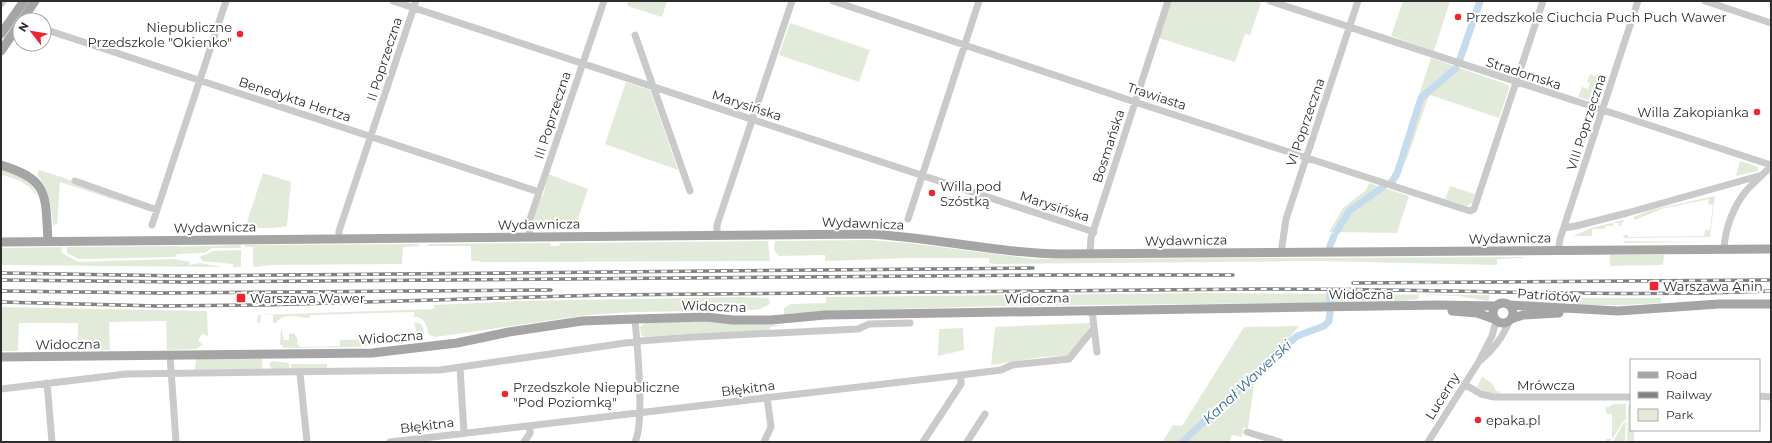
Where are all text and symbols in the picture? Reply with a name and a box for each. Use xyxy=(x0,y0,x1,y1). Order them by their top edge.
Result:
place label: Przedszkole Ciuchcia Puch Puch Wawer xyxy=(1466,9,1727,25)
north arrow xyxy=(12,12,52,52)
marker: Przedszkole Ciuchcia Puch Puch Wawer xyxy=(1453,12,1463,22)
street label: II Poprzeczna xyxy=(363,15,405,103)
text: N xyxy=(15,19,32,34)
place label: Niepubliczne Przedszkole "Okienko" xyxy=(87,19,232,50)
marker: Niepubliczne Przedszkole "Okienko" xyxy=(235,29,245,39)
street label: Stradomska xyxy=(1484,53,1564,93)
street label: III Poprzeczna xyxy=(530,69,574,161)
street label: VIII Poprzeczna xyxy=(1563,72,1609,172)
street label: Benedykta Hertza xyxy=(237,73,353,125)
street label: VI Poprzeczna xyxy=(1282,76,1328,168)
street label: Trawiasta xyxy=(1125,79,1189,113)
street label: Marysińska xyxy=(710,86,784,124)
place label: Willa Zakopianka xyxy=(1637,104,1749,120)
street label: Bosmańska xyxy=(1089,107,1127,185)
marker: Willa Zakopianka xyxy=(1752,107,1762,117)
place label: Willa pod Szóstką xyxy=(940,178,1002,209)
street label: Marysińska xyxy=(1018,187,1092,225)
marker: Willa pod Szóstką xyxy=(927,188,937,198)
street label: Wydawnicza xyxy=(821,214,905,232)
street label: Wydawnicza xyxy=(497,215,581,233)
street label: Wydawnicza xyxy=(173,218,257,236)
street label: Wydawnicza xyxy=(1468,229,1552,247)
street label: Wydawnicza xyxy=(1144,231,1228,249)
place label: Warszawa Anin xyxy=(1663,278,1763,294)
marker: Warszawa Anin xyxy=(1648,280,1660,292)
street label: Patriotów xyxy=(1517,285,1582,305)
street label: Widoczna xyxy=(1329,286,1394,302)
street label: Widoczna xyxy=(1004,289,1070,307)
place label: Warszawa Wawer xyxy=(250,290,365,306)
marker: Warszawa Wawer xyxy=(235,292,247,304)
street label: Widoczna xyxy=(681,297,747,315)
street label: Widoczna xyxy=(358,327,424,347)
street label: Widoczna xyxy=(35,335,101,353)
water label: Kanał Wawerski xyxy=(1199,336,1295,428)
legend xyxy=(1630,359,1760,431)
text: Road xyxy=(1666,367,1697,382)
street label: Lucerny xyxy=(1421,369,1463,422)
street label: Błękitna xyxy=(720,377,776,399)
street label: Mrówcza xyxy=(1517,377,1575,393)
place label: Przedszkole Niepubliczne "Pod Poziomką" xyxy=(513,379,680,410)
text: Railway xyxy=(1666,387,1712,402)
marker: Przedszkole Niepubliczne "Pod Poziomką" xyxy=(500,389,510,399)
text: Park xyxy=(1666,407,1694,422)
place label: epaka.pl xyxy=(1486,412,1541,428)
street label: Błękitna xyxy=(399,414,455,436)
marker: epaka.pl xyxy=(1473,415,1483,425)

